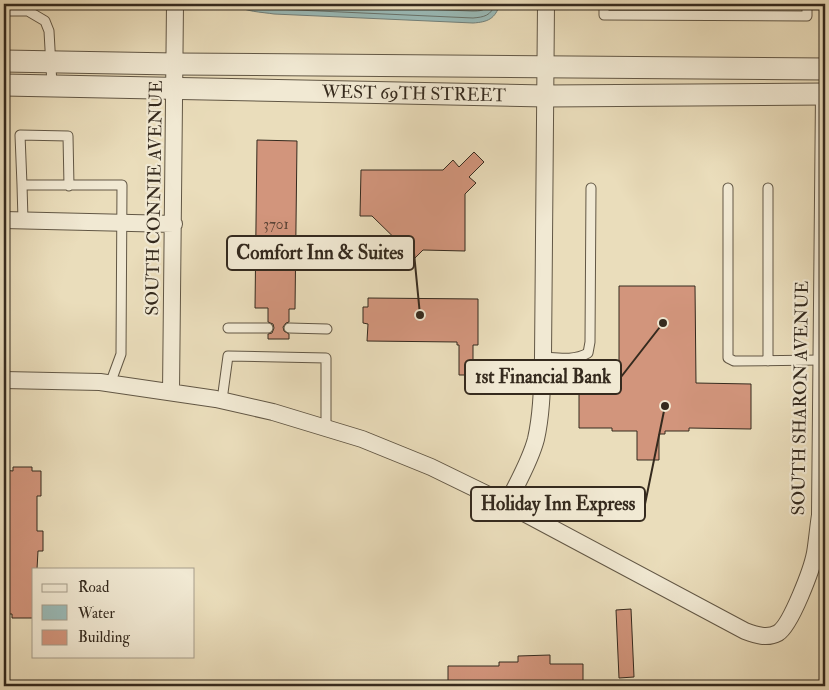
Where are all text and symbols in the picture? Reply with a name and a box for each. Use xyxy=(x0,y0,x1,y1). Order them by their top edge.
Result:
street label: SOUTH CONNIE AVENUE xyxy=(141,80,168,316)
street label: WEST 69TH STREET xyxy=(321,80,507,107)
house number: 3701 xyxy=(263,215,289,234)
callout: Comfort Inn & Suites xyxy=(227,236,414,270)
text: Comfort Inn & Suites xyxy=(236,241,404,265)
street label: SOUTH SHARON AVENUE xyxy=(787,280,814,516)
callout: 1st Financial Bank xyxy=(465,360,621,394)
text: 1st Financial Bank xyxy=(475,365,612,389)
callout: Holiday Inn Express xyxy=(471,487,645,521)
text: Holiday Inn Express xyxy=(481,492,636,517)
legend xyxy=(32,568,195,658)
text: Road xyxy=(78,578,110,597)
text: Water xyxy=(77,604,115,623)
text: Building xyxy=(78,628,130,647)

